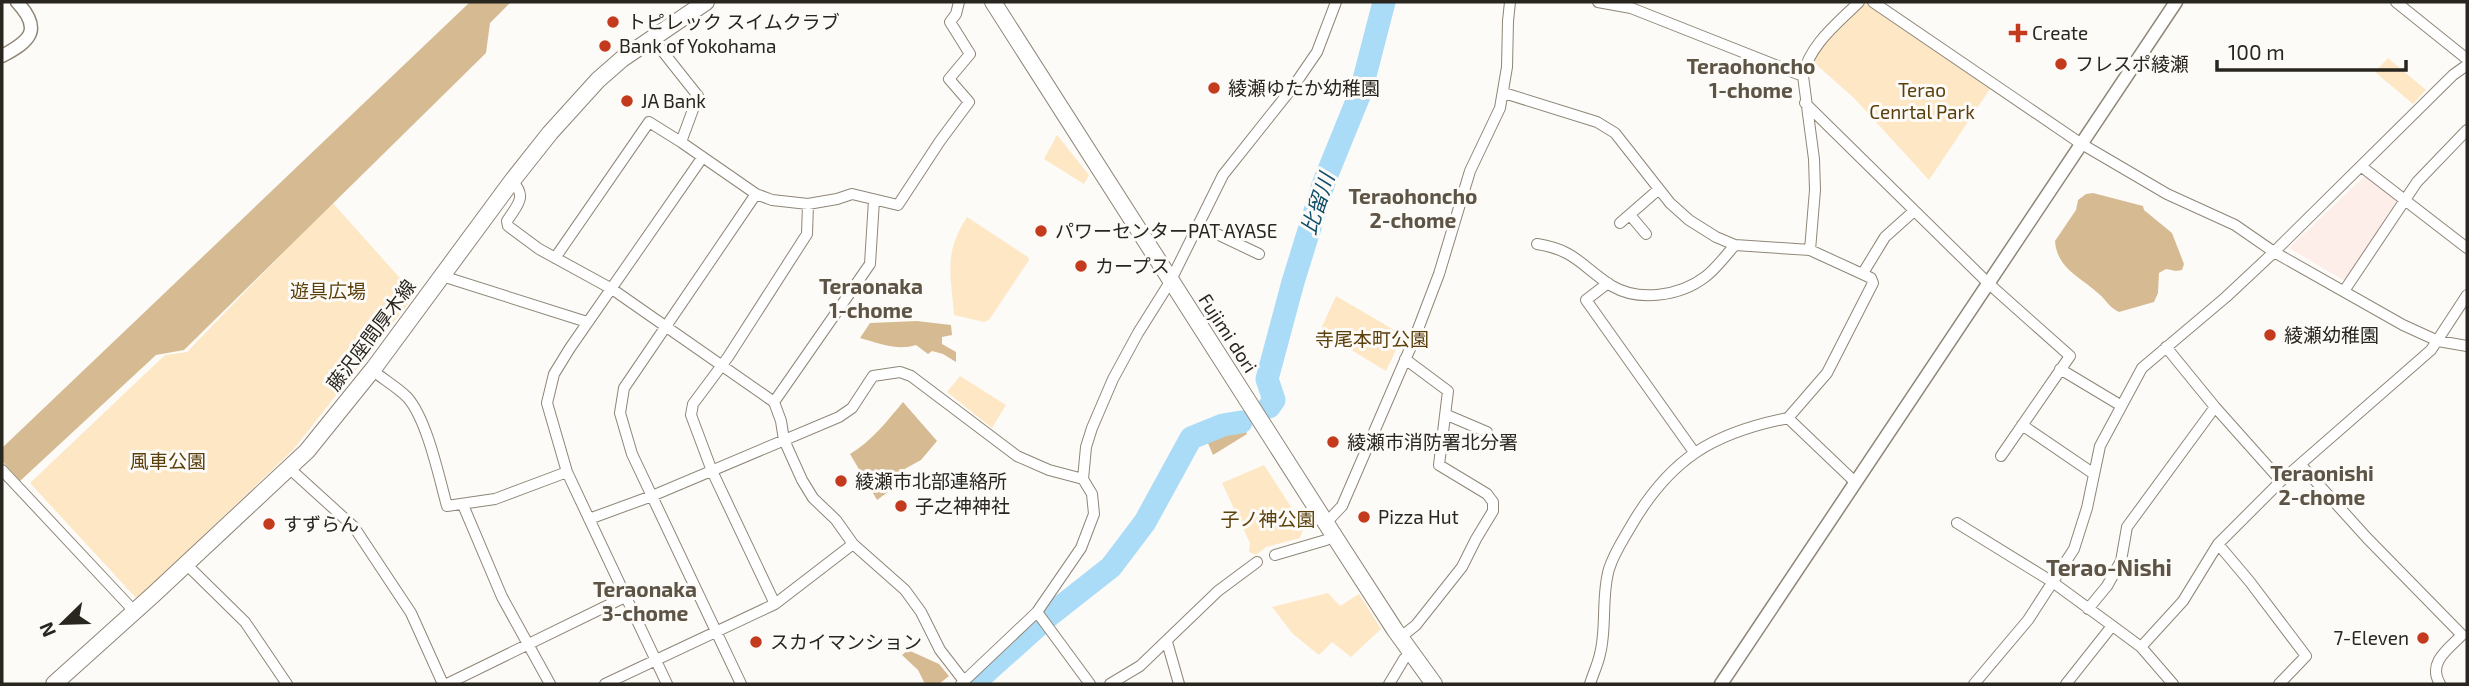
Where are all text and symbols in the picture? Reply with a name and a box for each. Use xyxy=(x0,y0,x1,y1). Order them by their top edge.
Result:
place label: トピレック スイムクラブ xyxy=(627,10,840,33)
marker: トピレック スイムクラブ xyxy=(605,14,621,30)
place label: Create xyxy=(2032,21,2088,44)
marker: Create xyxy=(2010,25,2026,41)
scale bar xyxy=(2217,28,2406,72)
place label: Bank of Yokohama xyxy=(619,34,776,57)
marker: Bank of Yokohama xyxy=(597,38,613,54)
text: 100 m xyxy=(2228,39,2285,64)
place label: フレスポ綾瀬 xyxy=(2075,52,2189,75)
district label: Teraohoncho 1-chome xyxy=(1687,53,1815,102)
marker: フレスポ綾瀬 xyxy=(2053,56,2069,72)
place label: 綾瀬ゆたか幼稚園 xyxy=(1228,76,1380,99)
park label: Terao Cenrtal Park xyxy=(1869,78,1975,123)
marker: 綾瀬ゆたか幼稚園 xyxy=(1206,80,1222,96)
place label: JA Bank xyxy=(641,89,706,112)
marker: JA Bank xyxy=(619,93,635,109)
water label: 比留川 xyxy=(1295,168,1339,237)
district label: Teraohoncho 2-chome xyxy=(1349,183,1477,232)
place label: パワーセンターPAT AYASE xyxy=(1055,219,1277,242)
marker: パワーセンターPAT AYASE xyxy=(1033,223,1049,239)
place label: カープス xyxy=(1095,254,1170,277)
marker: カープス xyxy=(1073,258,1089,274)
district label: Teraonaka 1-chome xyxy=(819,273,923,322)
street label: 藤沢座間厚木線 xyxy=(321,275,420,395)
park label: 遊具広場 xyxy=(290,279,366,302)
street label: Fujimi dori xyxy=(1194,289,1263,377)
place label: 綾瀬幼稚園 xyxy=(2284,323,2379,346)
park label: 寺尾本町公園 xyxy=(1315,327,1429,350)
marker: 綾瀬幼稚園 xyxy=(2262,327,2278,343)
place label: 綾瀬市消防署北分署 xyxy=(1347,430,1518,453)
marker: 綾瀬市消防署北分署 xyxy=(1325,434,1341,450)
park label: 風車公園 xyxy=(130,449,206,472)
district label: Teraonishi 2-chome xyxy=(2270,460,2374,509)
place label: 綾瀬市北部連絡所 xyxy=(855,469,1007,492)
marker: 綾瀬市北部連絡所 xyxy=(833,473,849,489)
place label: 子之神神社 xyxy=(915,494,1010,517)
marker: 子之神神社 xyxy=(893,498,909,514)
place label: Pizza Hut xyxy=(1378,505,1459,528)
park label: 子ノ神公園 xyxy=(1220,507,1316,530)
marker: Pizza Hut xyxy=(1356,509,1372,525)
place label: すずらん xyxy=(283,512,359,535)
marker: すずらん xyxy=(261,516,277,532)
district label: Terao-Nishi xyxy=(2046,553,2172,581)
district label: Teraonaka 3-chome xyxy=(593,576,697,625)
north arrow xyxy=(28,588,98,658)
text: N xyxy=(34,619,60,641)
place label: 7-Eleven xyxy=(2334,626,2409,649)
place label: スカイマンション xyxy=(770,630,922,653)
marker: 7-Eleven xyxy=(2415,630,2431,646)
marker: スカイマンション xyxy=(748,634,764,650)

